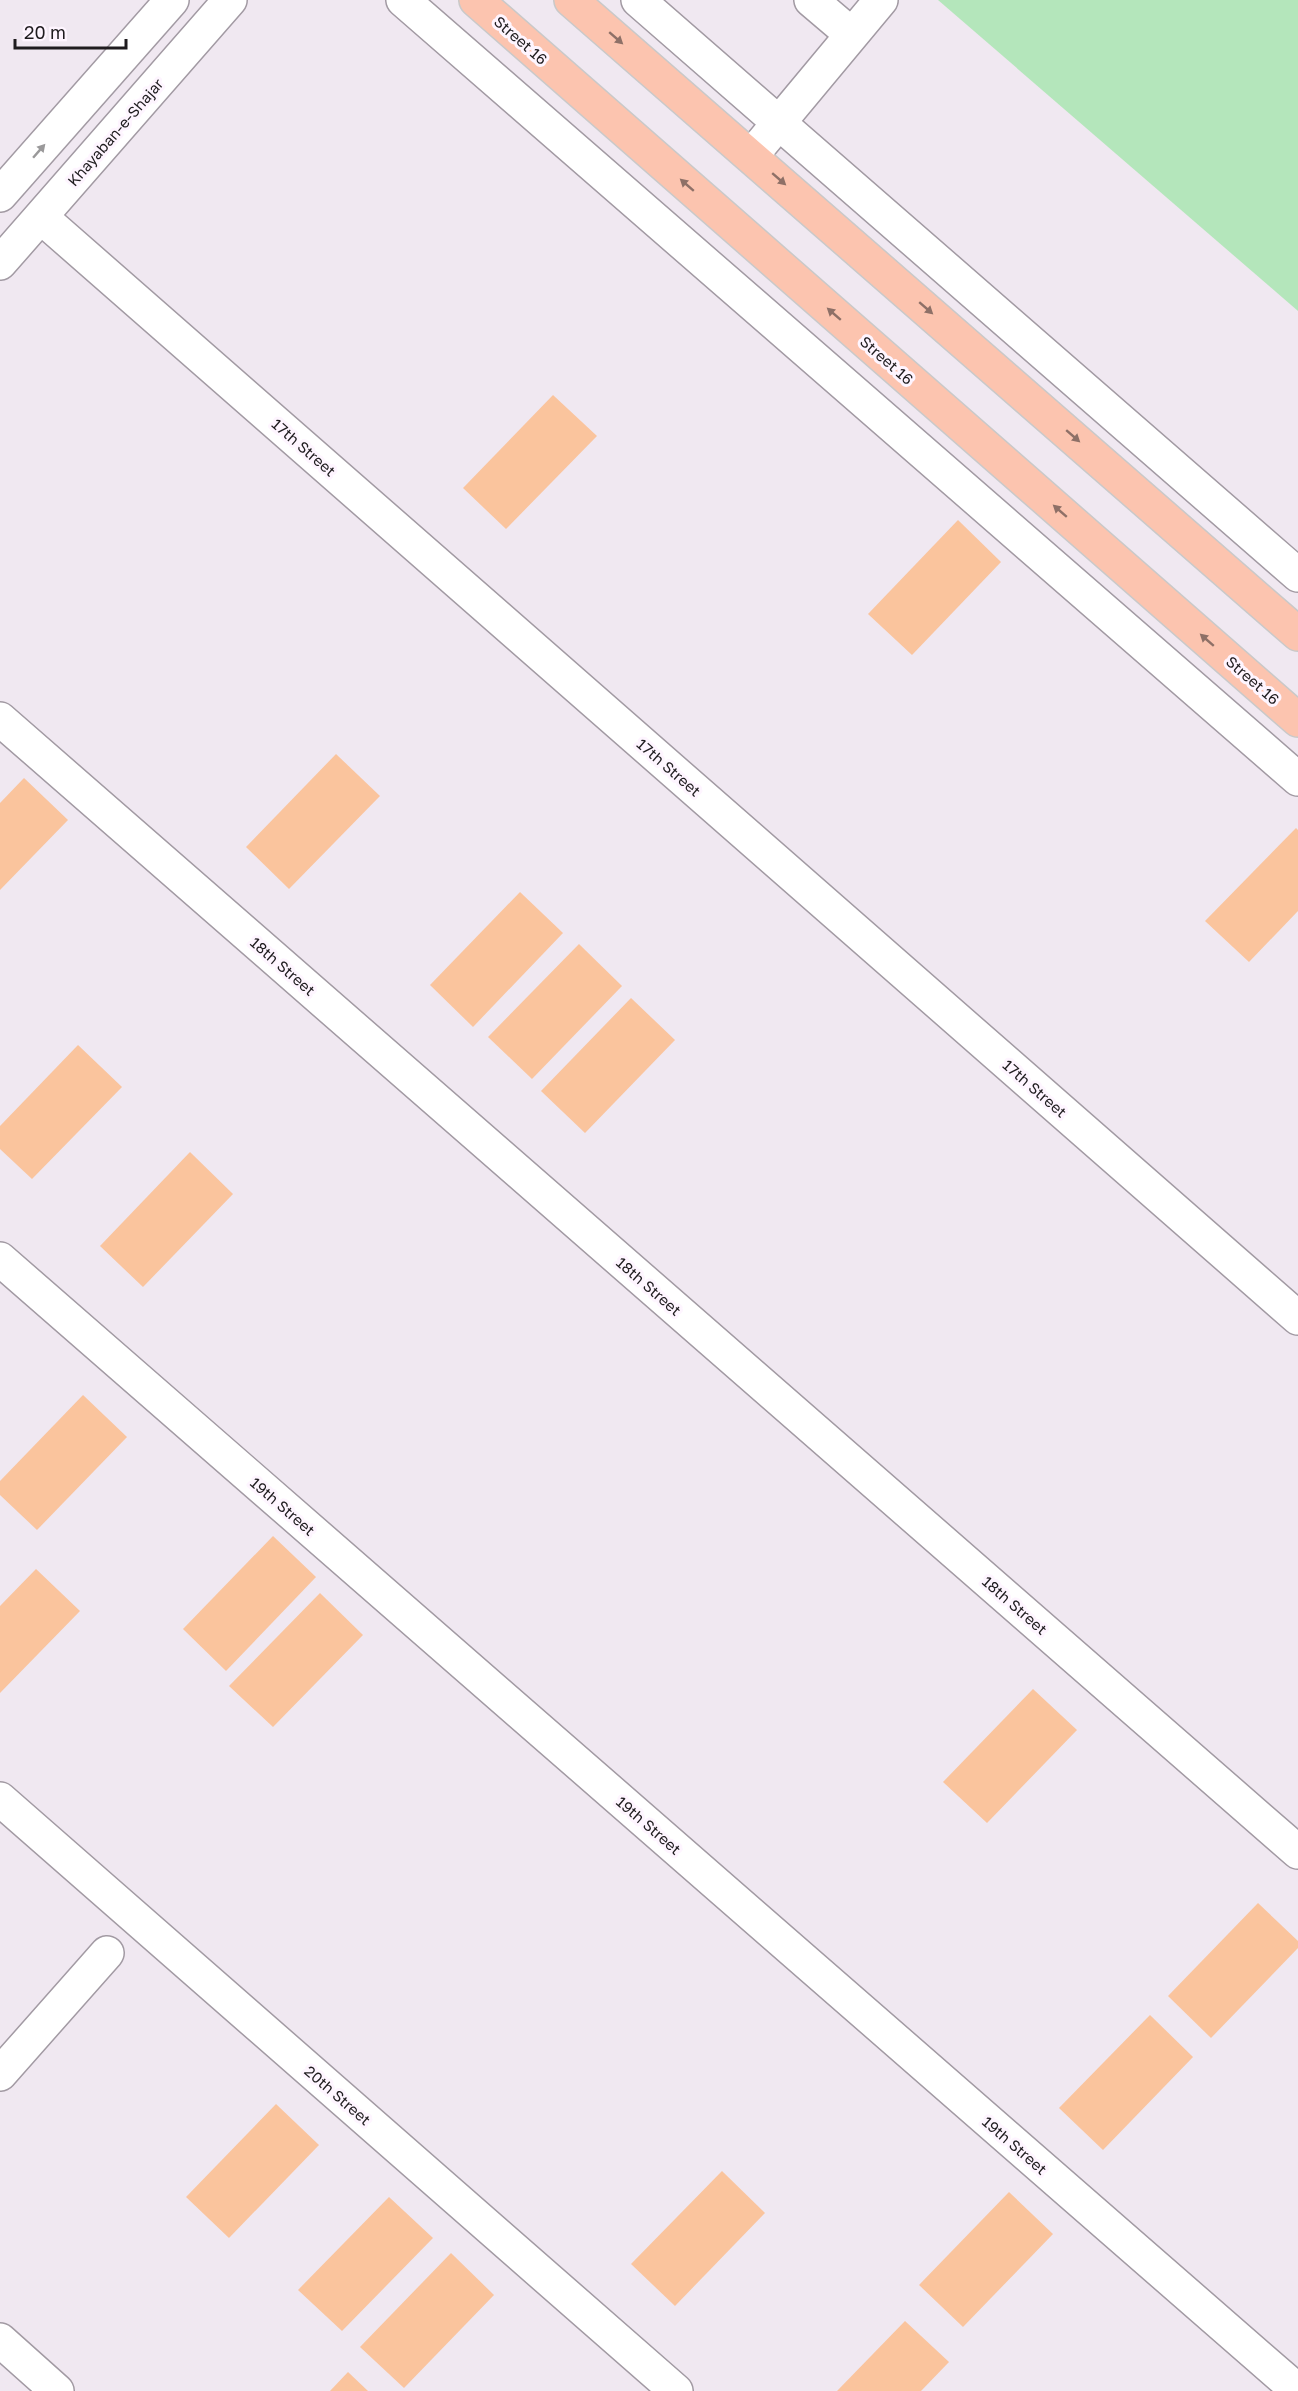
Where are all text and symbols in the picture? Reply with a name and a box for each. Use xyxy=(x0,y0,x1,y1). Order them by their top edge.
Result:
scale bar xyxy=(15,12,126,50)
street label: Street 16 xyxy=(491,12,551,68)
text: 20 m xyxy=(24,21,66,43)
one-way arrow xyxy=(608,31,623,44)
street label: Khayaban-e-Shajar xyxy=(63,74,167,190)
one-way arrow xyxy=(32,144,46,159)
one-way arrow xyxy=(771,172,786,185)
one-way arrow xyxy=(680,178,695,192)
one-way arrow xyxy=(918,301,933,314)
one-way arrow xyxy=(827,308,842,321)
street label: Street 16 xyxy=(857,332,917,388)
street label: 17th Street xyxy=(268,414,340,480)
one-way arrow xyxy=(1065,429,1080,443)
one-way arrow xyxy=(1052,505,1068,518)
one-way arrow xyxy=(1199,633,1214,647)
street label: Street 16 xyxy=(1223,652,1283,708)
street label: 17th Street xyxy=(633,734,705,800)
street label: 18th Street xyxy=(247,933,319,999)
street label: 17th Street xyxy=(999,1055,1071,1121)
street label: 18th Street xyxy=(613,1253,685,1319)
street label: 19th Street xyxy=(247,1473,319,1539)
street label: 18th Street xyxy=(979,1572,1051,1638)
street label: 19th Street xyxy=(613,1792,685,1858)
street label: 20th Street xyxy=(301,2062,375,2128)
street label: 19th Street xyxy=(979,2112,1051,2178)

